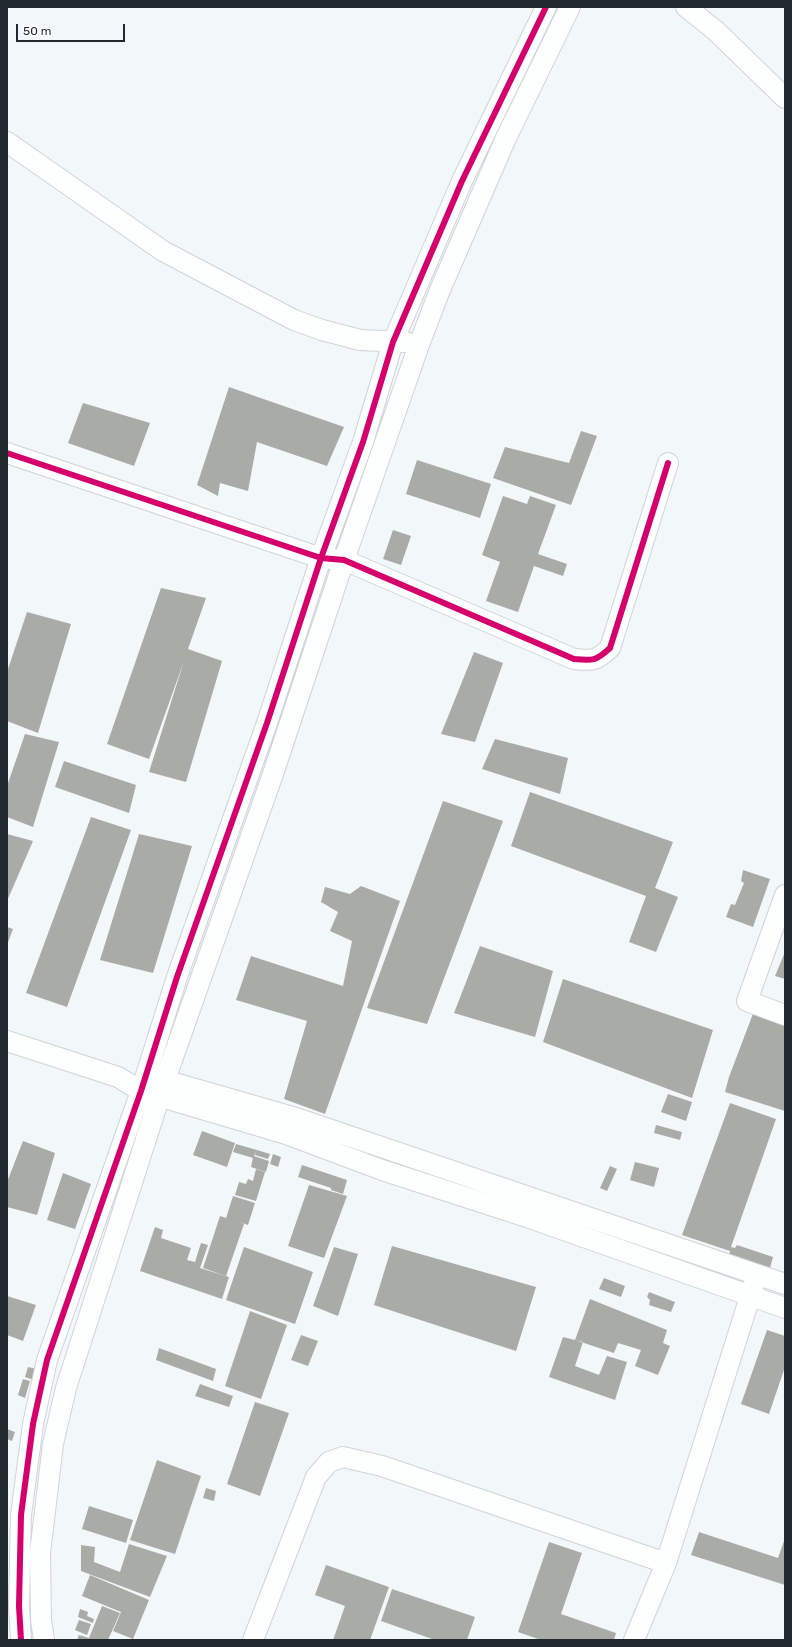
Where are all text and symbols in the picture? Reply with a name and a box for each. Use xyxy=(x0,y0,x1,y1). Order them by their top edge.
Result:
scale bar xyxy=(18,16,127,42)
text: 50 m xyxy=(23,24,51,38)

